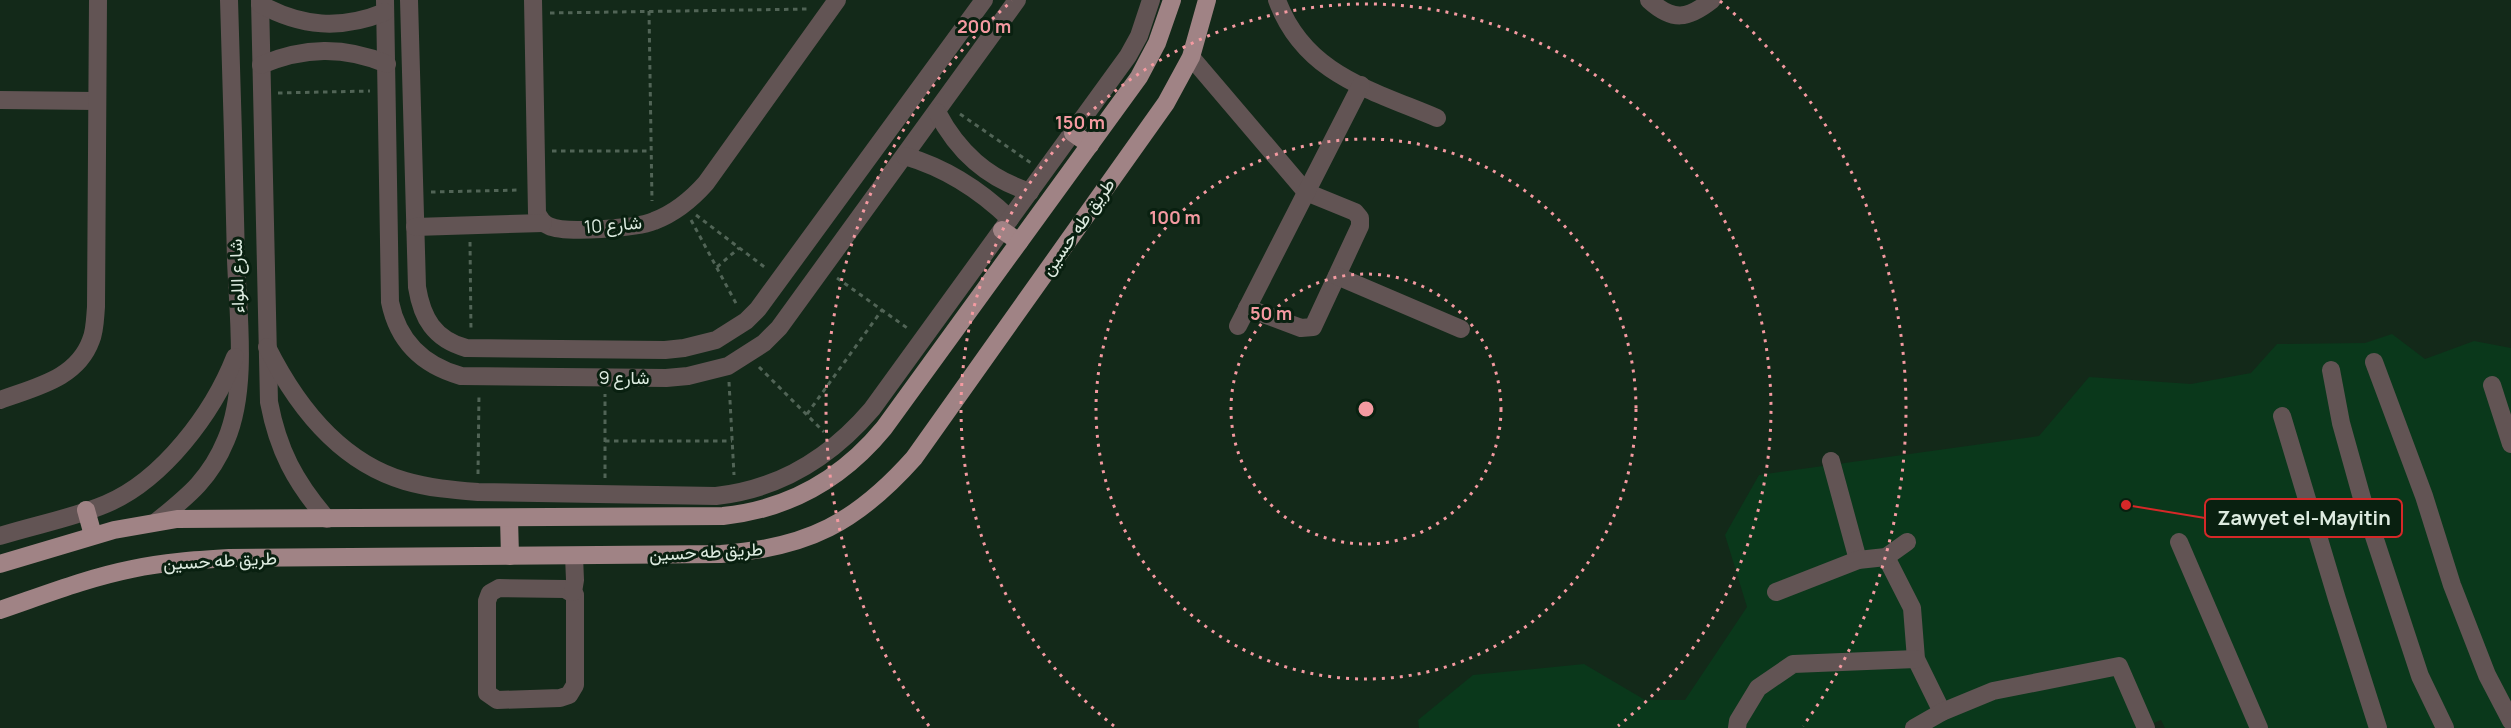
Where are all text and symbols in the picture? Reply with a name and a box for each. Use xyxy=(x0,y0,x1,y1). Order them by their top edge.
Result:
text: 200 m xyxy=(957,14,1011,38)
text: 150 m xyxy=(1055,110,1105,134)
street label: طريق طه حسين xyxy=(1035,173,1120,280)
text: 100 m xyxy=(1149,205,1201,229)
street label: شارع 10 xyxy=(583,210,643,239)
street label: شارع اللواء xyxy=(223,238,250,314)
text: 50 m xyxy=(1250,301,1292,325)
street label: شارع 9 xyxy=(599,365,649,390)
centre of rings xyxy=(1356,399,1376,419)
callout: Zawyet el-Mayitin xyxy=(2205,499,2402,537)
text: Zawyet el-Mayitin xyxy=(2217,504,2391,531)
street label: طريق طه حسين xyxy=(648,536,763,566)
street label: طريق طه حسين xyxy=(162,545,277,575)

